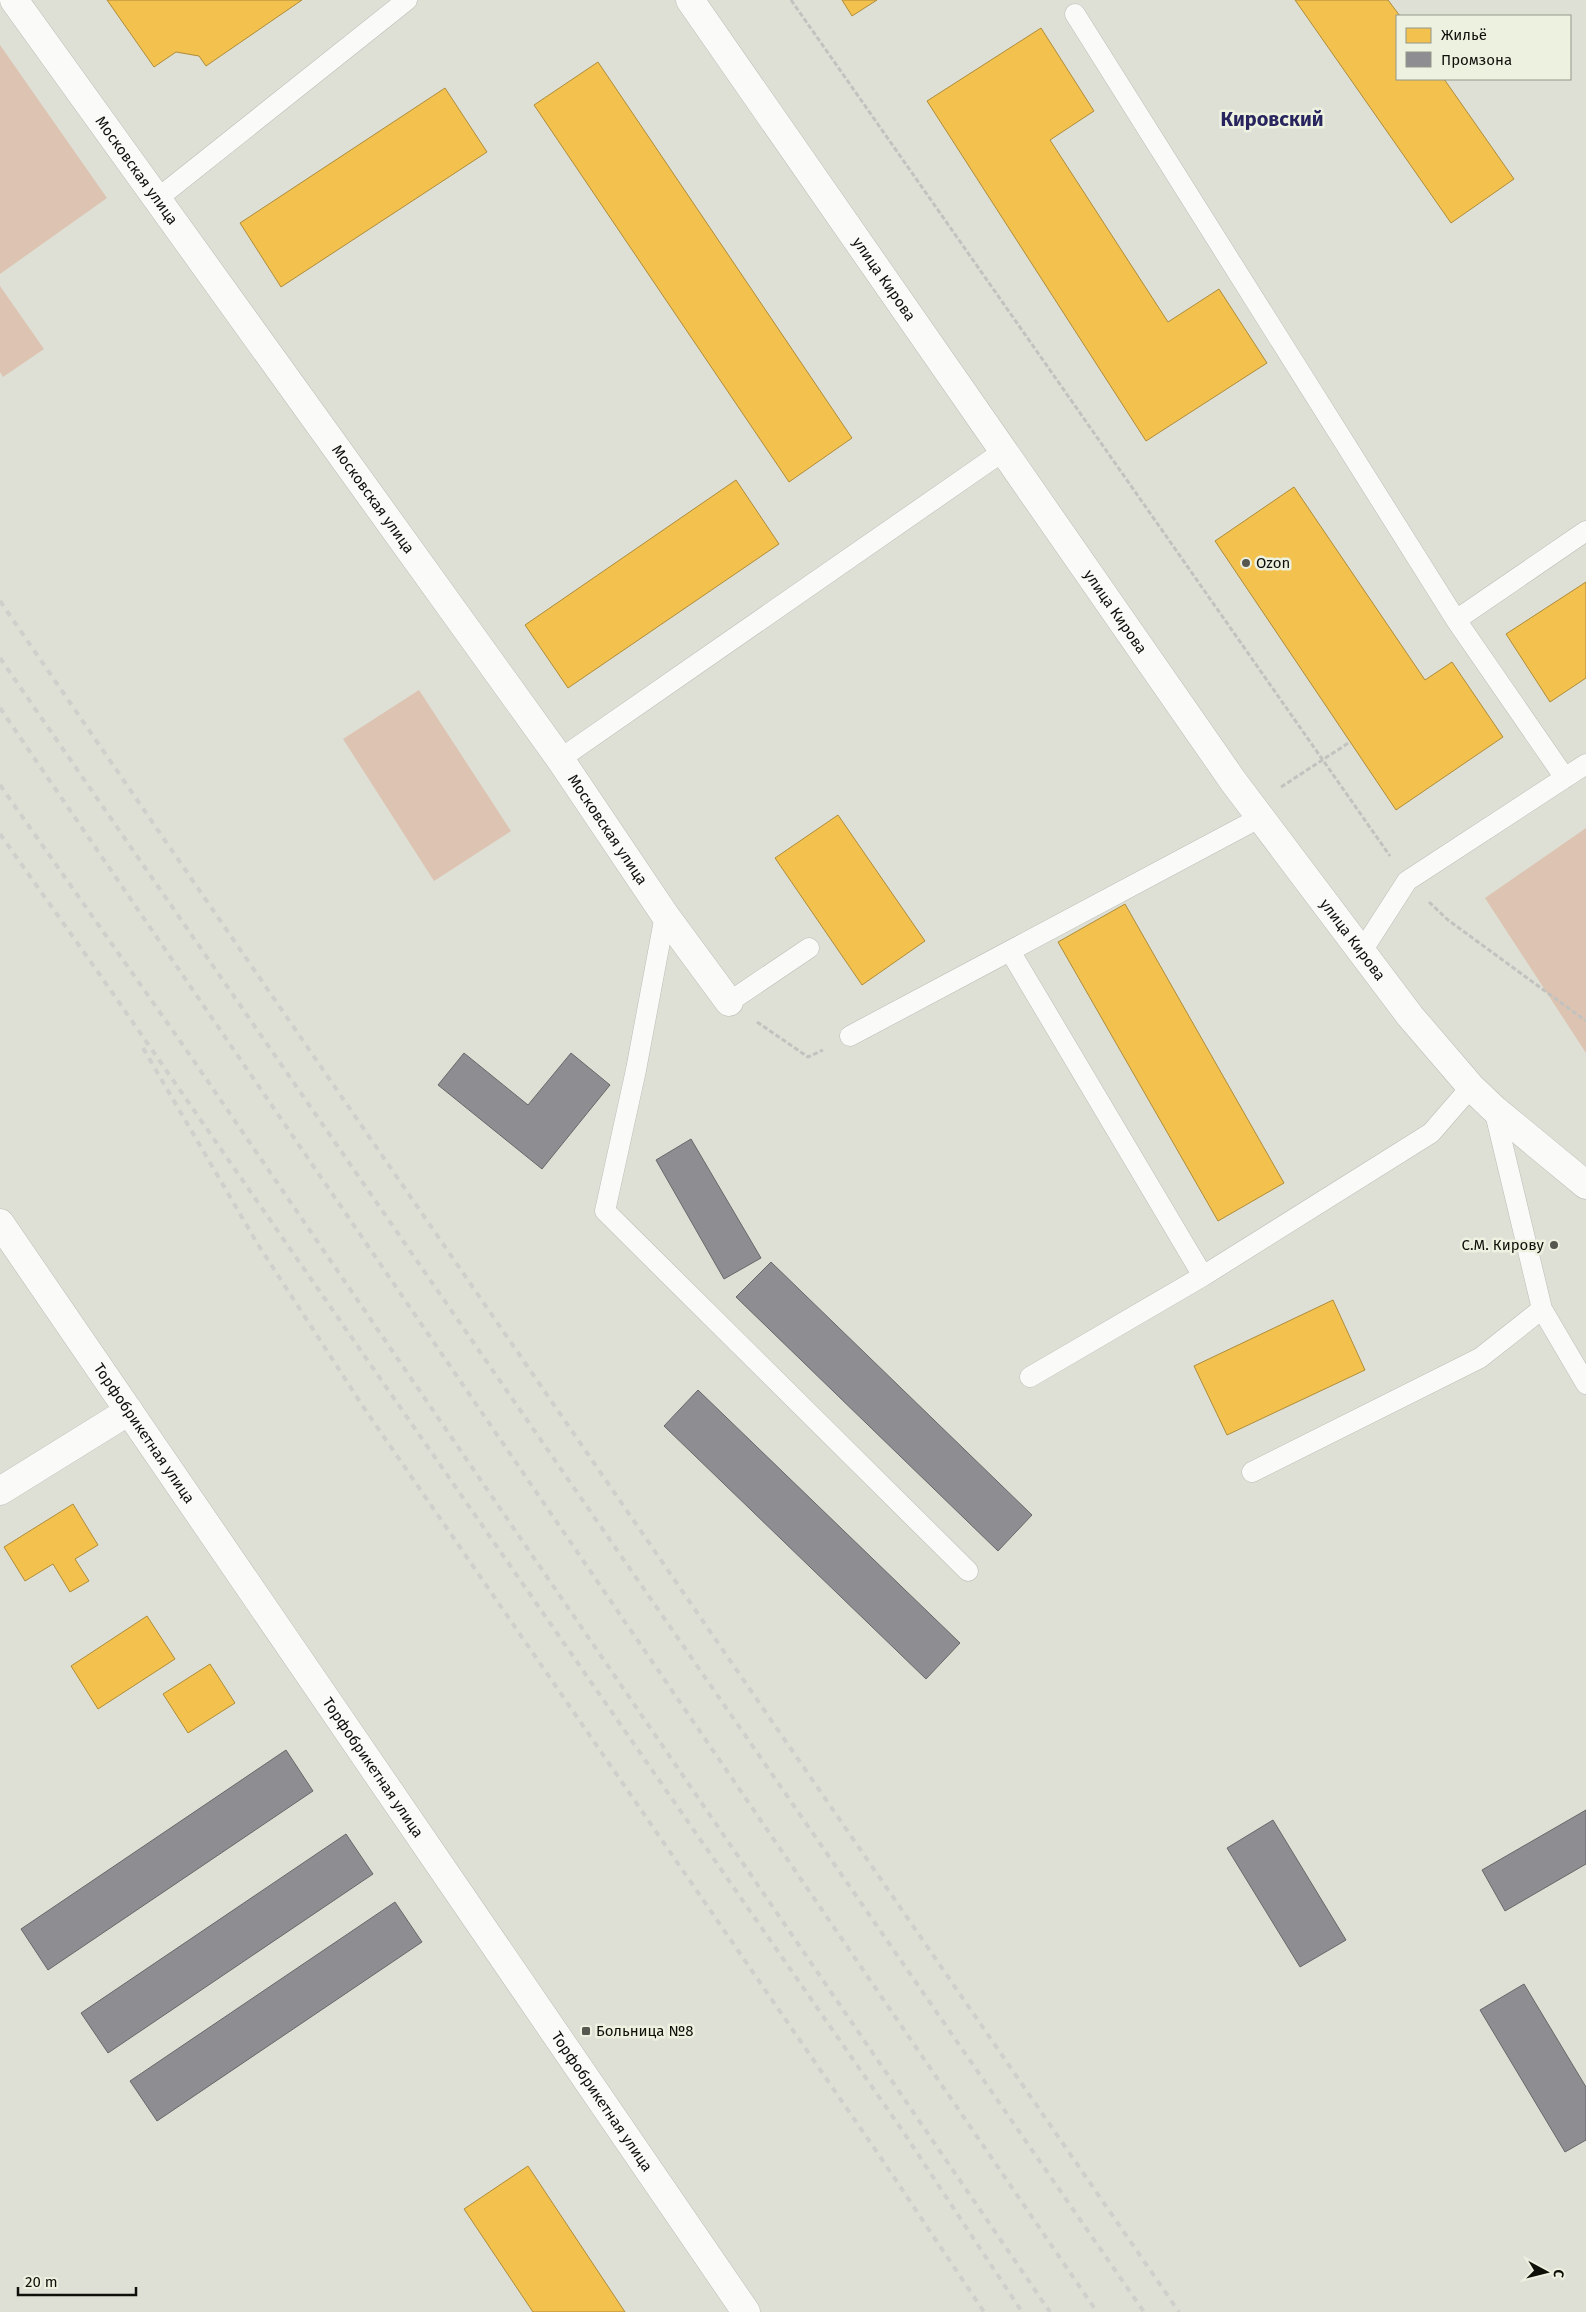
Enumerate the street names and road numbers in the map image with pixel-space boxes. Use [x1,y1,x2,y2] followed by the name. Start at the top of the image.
[92,113,182,228] street label: Московская улица
[849,234,919,324] street label: улица Кирова
[328,441,418,557] street label: Московская улица
[1080,566,1151,657] street label: улица Кирова
[564,771,651,888] street label: Московская улица
[1316,895,1389,984] street label: улица Кирова
[90,1360,198,1507] street label: Торфобрикетная улица
[319,1694,427,1841] street label: Торфобрикетная улица
[548,2028,656,2175] street label: Торфобрикетная улица

